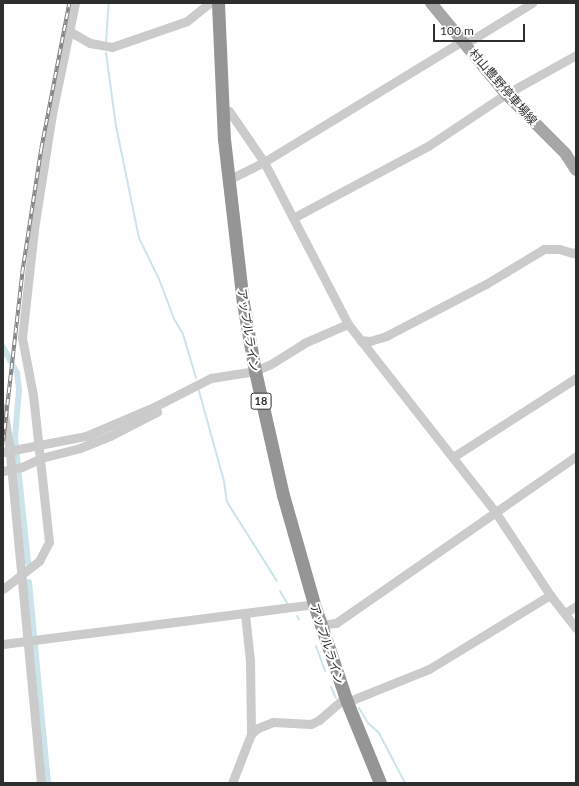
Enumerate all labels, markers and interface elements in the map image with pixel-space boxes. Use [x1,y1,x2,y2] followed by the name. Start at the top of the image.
[435,16,527,42] scale bar
[440,23,474,38] text: 100 m
[466,46,540,128] street label: 村山豊野停車場線
[234,287,262,373] street label: アップルライン
[250,392,272,410] road number: 18
[307,602,347,686] street label: アップルライン

